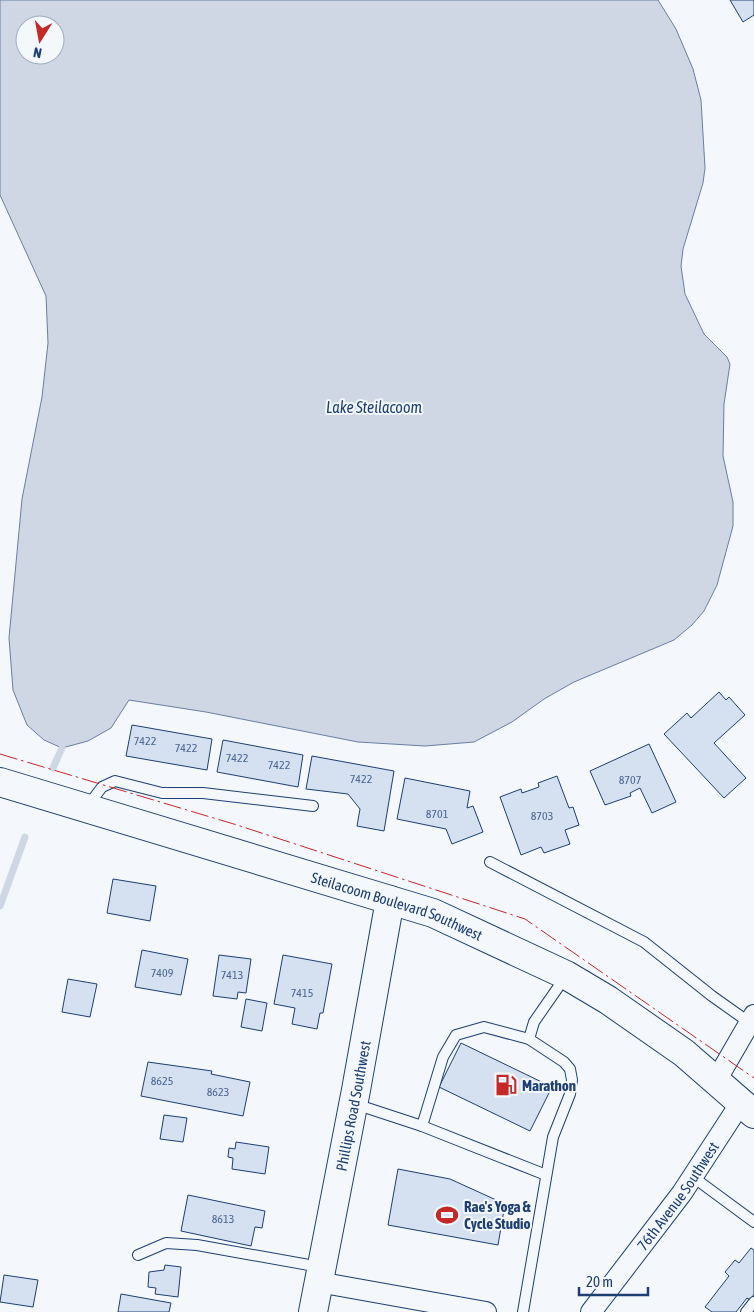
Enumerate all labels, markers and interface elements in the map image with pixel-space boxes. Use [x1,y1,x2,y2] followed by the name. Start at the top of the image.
[15,15,65,65] north arrow
[32,44,43,61] text: N
[326,398,422,416] water label: Lake Steilacoom
[134,734,156,748] house number: 7422
[175,741,197,755] house number: 7422
[226,751,248,765] house number: 7422
[268,758,290,772] house number: 7422
[350,772,372,786] house number: 7422
[619,773,642,787] house number: 8707
[426,807,449,821] house number: 8701
[531,809,553,823] house number: 8703
[309,868,485,943] street label: Steilacoom Boulevard Southwest
[151,966,174,980] house number: 7409
[221,968,243,982] house number: 7413
[291,986,313,1000] house number: 7415
[332,1039,373,1172] street label: Phillips Road Southwest
[493,1072,519,1098] fuel station icon: Marathon
[151,1074,173,1088] house number: 8625
[522,1077,576,1094] place label: Marathon
[207,1085,229,1099] house number: 8623
[633,1138,722,1253] street label: 76th Avenue Southwest
[464,1198,531,1232] place label: Rae's Yoga & Cycle Studio
[434,1202,460,1228] sports icon: Rae's Yoga & Cycle Studio
[212,1212,234,1226] house number: 8613
[579,1264,648,1296] scale bar
[586,1273,613,1290] text: 20 m

